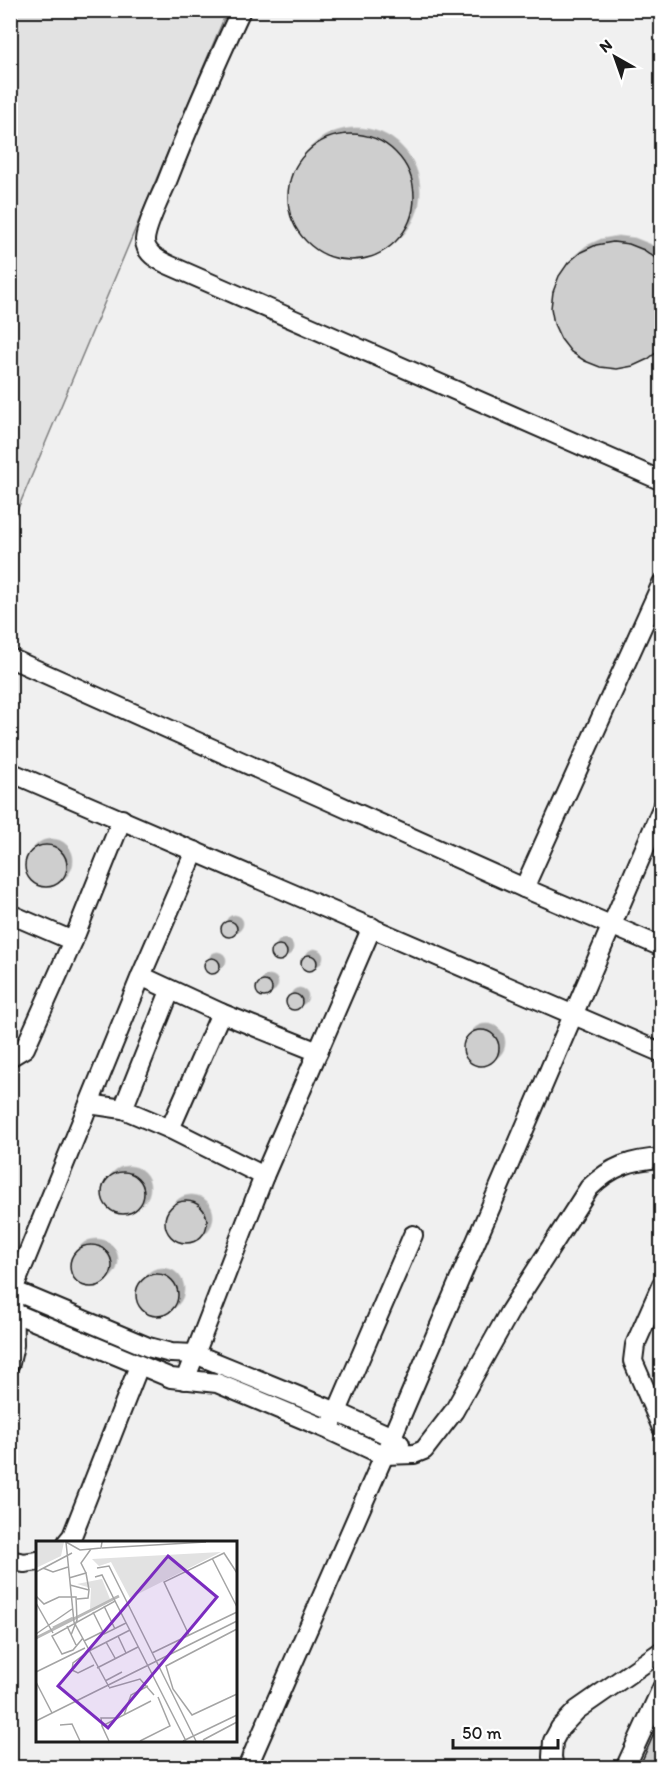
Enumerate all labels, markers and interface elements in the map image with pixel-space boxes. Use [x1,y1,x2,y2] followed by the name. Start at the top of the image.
[585,27,645,87] north arrow
[595,35,616,57] text: N
[36,1541,237,1742] inset map
[453,1712,558,1750] scale bar
[462,1722,502,1744] text: 50 m

